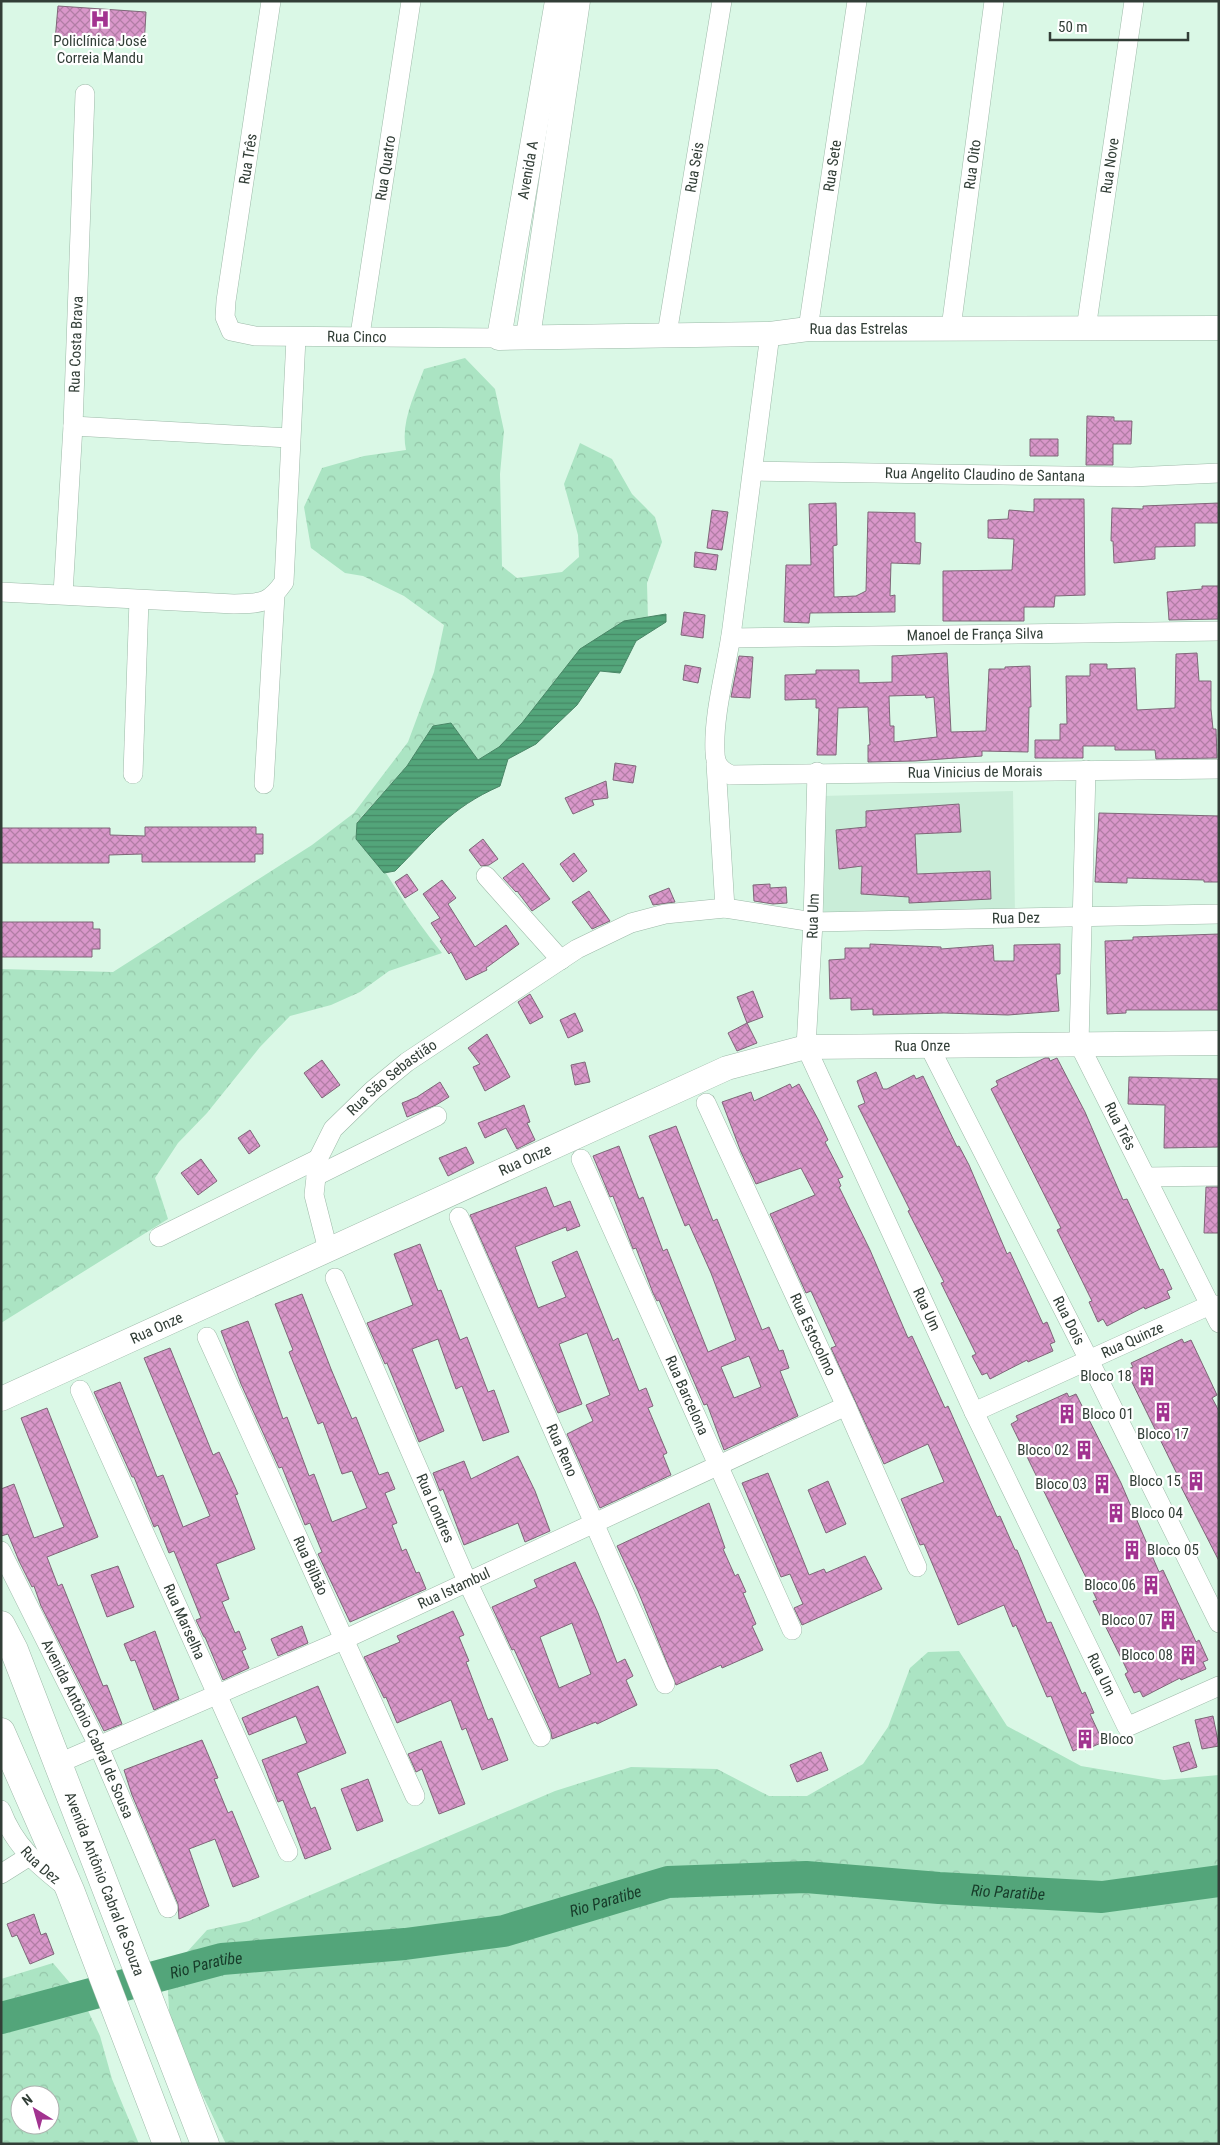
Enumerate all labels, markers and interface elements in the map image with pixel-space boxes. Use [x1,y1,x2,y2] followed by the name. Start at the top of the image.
[89,8,111,30] hospital icon: Policlínica José Correia Mandu
[1050,10,1188,42] scale bar
[1058,18,1088,36] text: 50 m
[53,32,147,67] place label: Policlínica José Correia Mandu
[235,132,261,186] street label: Rua Três
[372,134,399,202] street label: Rua Quatro
[1097,137,1123,195] street label: Rua Nove
[960,138,985,190] street label: Rua Oito
[514,139,542,201] street label: Avenida A
[820,139,845,193] street label: Rua Sete
[682,140,708,194] street label: Rua Seis
[65,296,87,393] street label: Rua Costa Brava
[809,320,908,338] street label: Rua das Estrelas
[327,328,387,346] street label: Rua Cinco
[885,464,1085,485] street label: Rua Angelito Claudino de Santana
[906,625,1043,644] street label: Manoel de França Silva
[908,762,1043,782] street label: Rua Vinicius de Morais
[803,893,823,939] street label: Rua Um
[992,909,1040,927] street label: Rua Dez
[343,1036,440,1119] street label: Rua São Sebastião
[894,1037,950,1055] street label: Rua Onze
[1101,1099,1140,1153] street label: Rua Três
[496,1140,554,1180] street label: Rua Onze
[909,1285,944,1334] street label: Rua Um
[786,1290,840,1379] street label: Rua Estocolmo
[1049,1293,1089,1348] street label: Rua Dois
[128,1308,186,1348] street label: Rua Onze
[1099,1318,1166,1362] street label: Rua Quinze
[661,1353,712,1438] street label: Rua Barcelona
[1136,1365,1158,1387] building icon: Bloco 18
[1080,1367,1132,1385] place label: Bloco 18
[1152,1401,1174,1423] building icon: Bloco 17
[1056,1403,1078,1425] building icon: Bloco 01
[1082,1405,1134,1423] place label: Bloco 01
[542,1421,581,1479] street label: Rua Reno
[1137,1425,1189,1443] place label: Bloco 17
[1073,1439,1095,1461] building icon: Bloco 02
[1017,1441,1069,1459] place label: Bloco 02
[1185,1470,1207,1492] building icon: Bloco 15
[412,1471,458,1546] street label: Rua Londres
[1129,1472,1181,1490] place label: Bloco 15
[1091,1473,1113,1495] building icon: Bloco 03
[1035,1475,1087,1493] place label: Bloco 03
[1105,1502,1127,1524] building icon: Bloco 04
[1131,1504,1183,1522] place label: Bloco 04
[289,1533,332,1598] street label: Rua Bilbão
[1121,1539,1143,1561] building icon: Bloco 05
[1147,1541,1199,1559] place label: Bloco 05
[415,1564,493,1613] street label: Rua Istambul
[1140,1574,1162,1596] building icon: Bloco 06
[1084,1576,1136,1594] place label: Bloco 06
[159,1581,209,1662] street label: Rua Marselha
[1157,1609,1179,1631] building icon: Bloco 07
[1101,1611,1153,1629] place label: Bloco 07
[38,1636,138,1821] street label: Avenida Antônio Cabral de Sousa
[1177,1644,1199,1666] building icon: Bloco 08
[1121,1646,1173,1664] place label: Bloco 08
[1083,1650,1120,1699] street label: Rua Um
[1074,1728,1096,1750] building icon: Bloco
[1100,1730,1134,1748] place label: Bloco
[61,1789,148,1978] street label: Avenida Antônio Cabral de Souza
[17,1843,64,1888] street label: Rua Dez
[970,1880,1046,1903] water label: Rio Paratibe
[567,1881,644,1920] water label: Rio Paratibe
[168,1948,243,1982] water label: Rio Paratibe
[10,2085,60,2135] north arrow
[19,2091,35,2109] text: N

